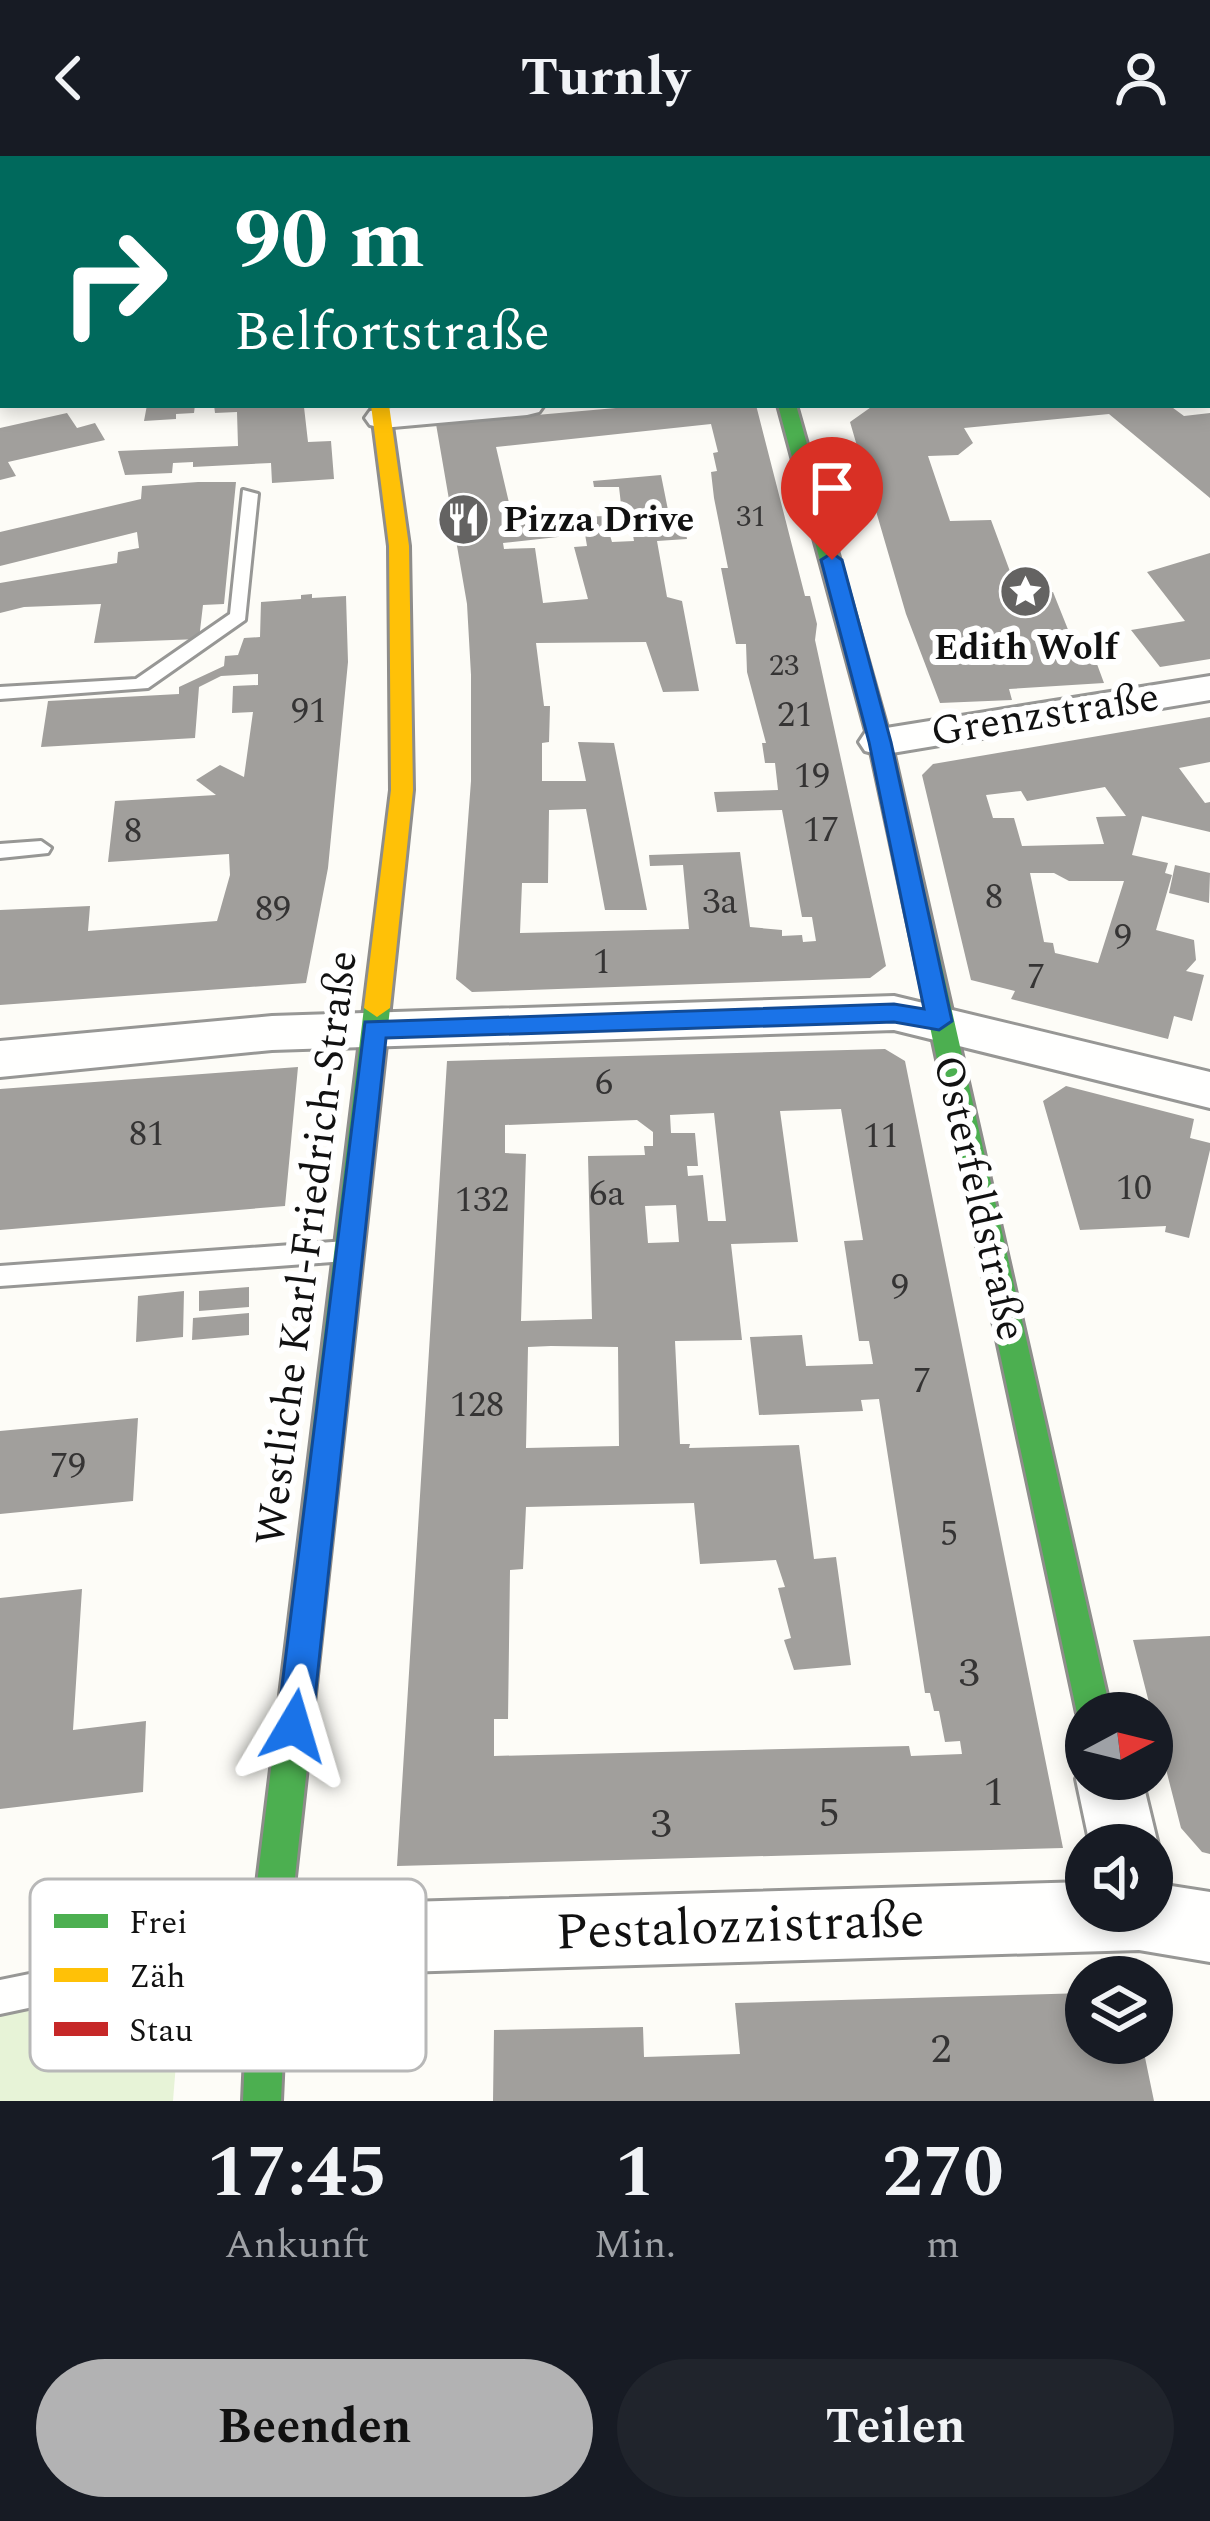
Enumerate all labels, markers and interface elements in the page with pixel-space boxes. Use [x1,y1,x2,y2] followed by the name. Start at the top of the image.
[520,37,690,119] text: Turnly
[36,45,102,111] icon: back
[1108,45,1174,111] icon: person
[234,177,425,305] text: 90 m
[36,204,192,360] icon: right
[234,292,550,374] text: Belfortstraße
[781,437,883,560] pin
[799,455,865,521] icon: arrive
[436,492,492,548] restaurant icon: Pizza Drive
[503,493,694,548] place label: Pizza Drive
[736,494,766,540] house number: 31
[998,564,1054,620] place icon: Edith Wolf
[934,621,1121,676] place label: Edith Wolf
[769,643,799,689] house number: 23
[926,666,1164,764] street label: Grenzstraße
[291,684,327,739] house number: 91
[777,688,813,743] house number: 21
[794,749,830,804] house number: 19
[803,803,839,858] house number: 17
[124,804,142,859] house number: 8
[985,870,1003,925] house number: 8
[702,875,738,930] house number: 3a
[255,882,291,937] house number: 89
[1114,910,1132,965] house number: 9
[593,935,611,990] house number: 1
[239,947,375,1549] street label: Westliche Karl-Friedrich-Straße
[1027,950,1045,1005] house number: 7
[916,1049,1042,1347] street label: Osterfeldstraße
[595,1056,613,1111] house number: 6
[129,1107,165,1162] house number: 81
[863,1109,899,1164] house number: 11
[1116,1161,1152,1216] house number: 10
[589,1167,625,1222] house number: 6a
[455,1173,509,1228] house number: 132
[891,1260,909,1315] house number: 9
[913,1354,931,1409] house number: 7
[450,1378,504,1433] house number: 128
[50,1439,86,1494] house number: 79
[940,1507,958,1562] house number: 5
[958,1642,980,1705] house number: 3
[231,1663,357,1789] position arrow
[1065,1692,1173,1800] north arrow
[1065,1692,1173,2064] map controls
[983,1761,1005,1824] house number: 1
[818,1782,840,1845] house number: 5
[650,1793,672,1856] house number: 3
[1065,1824,1173,1932] button: sound
[30,1879,426,2071] legend
[554,1882,926,1972] street label: Pestalozzistraße
[129,1898,188,1948] text: Frei
[129,1952,186,2002] text: Zäh
[1065,1956,1173,2064] button: layers
[129,2006,193,2056] text: Stau
[930,2018,952,2081] house number: 2
[206,2119,387,2228] text: 17:45
[615,2119,655,2228] text: 1
[882,2119,1004,2228] text: 270
[224,2216,369,2275] text: Ankunft
[594,2216,676,2275] text: Min.
[926,2216,960,2275] text: m
[36,2359,593,2497] button: Beenden
[617,2359,1174,2497] button: Teilen

